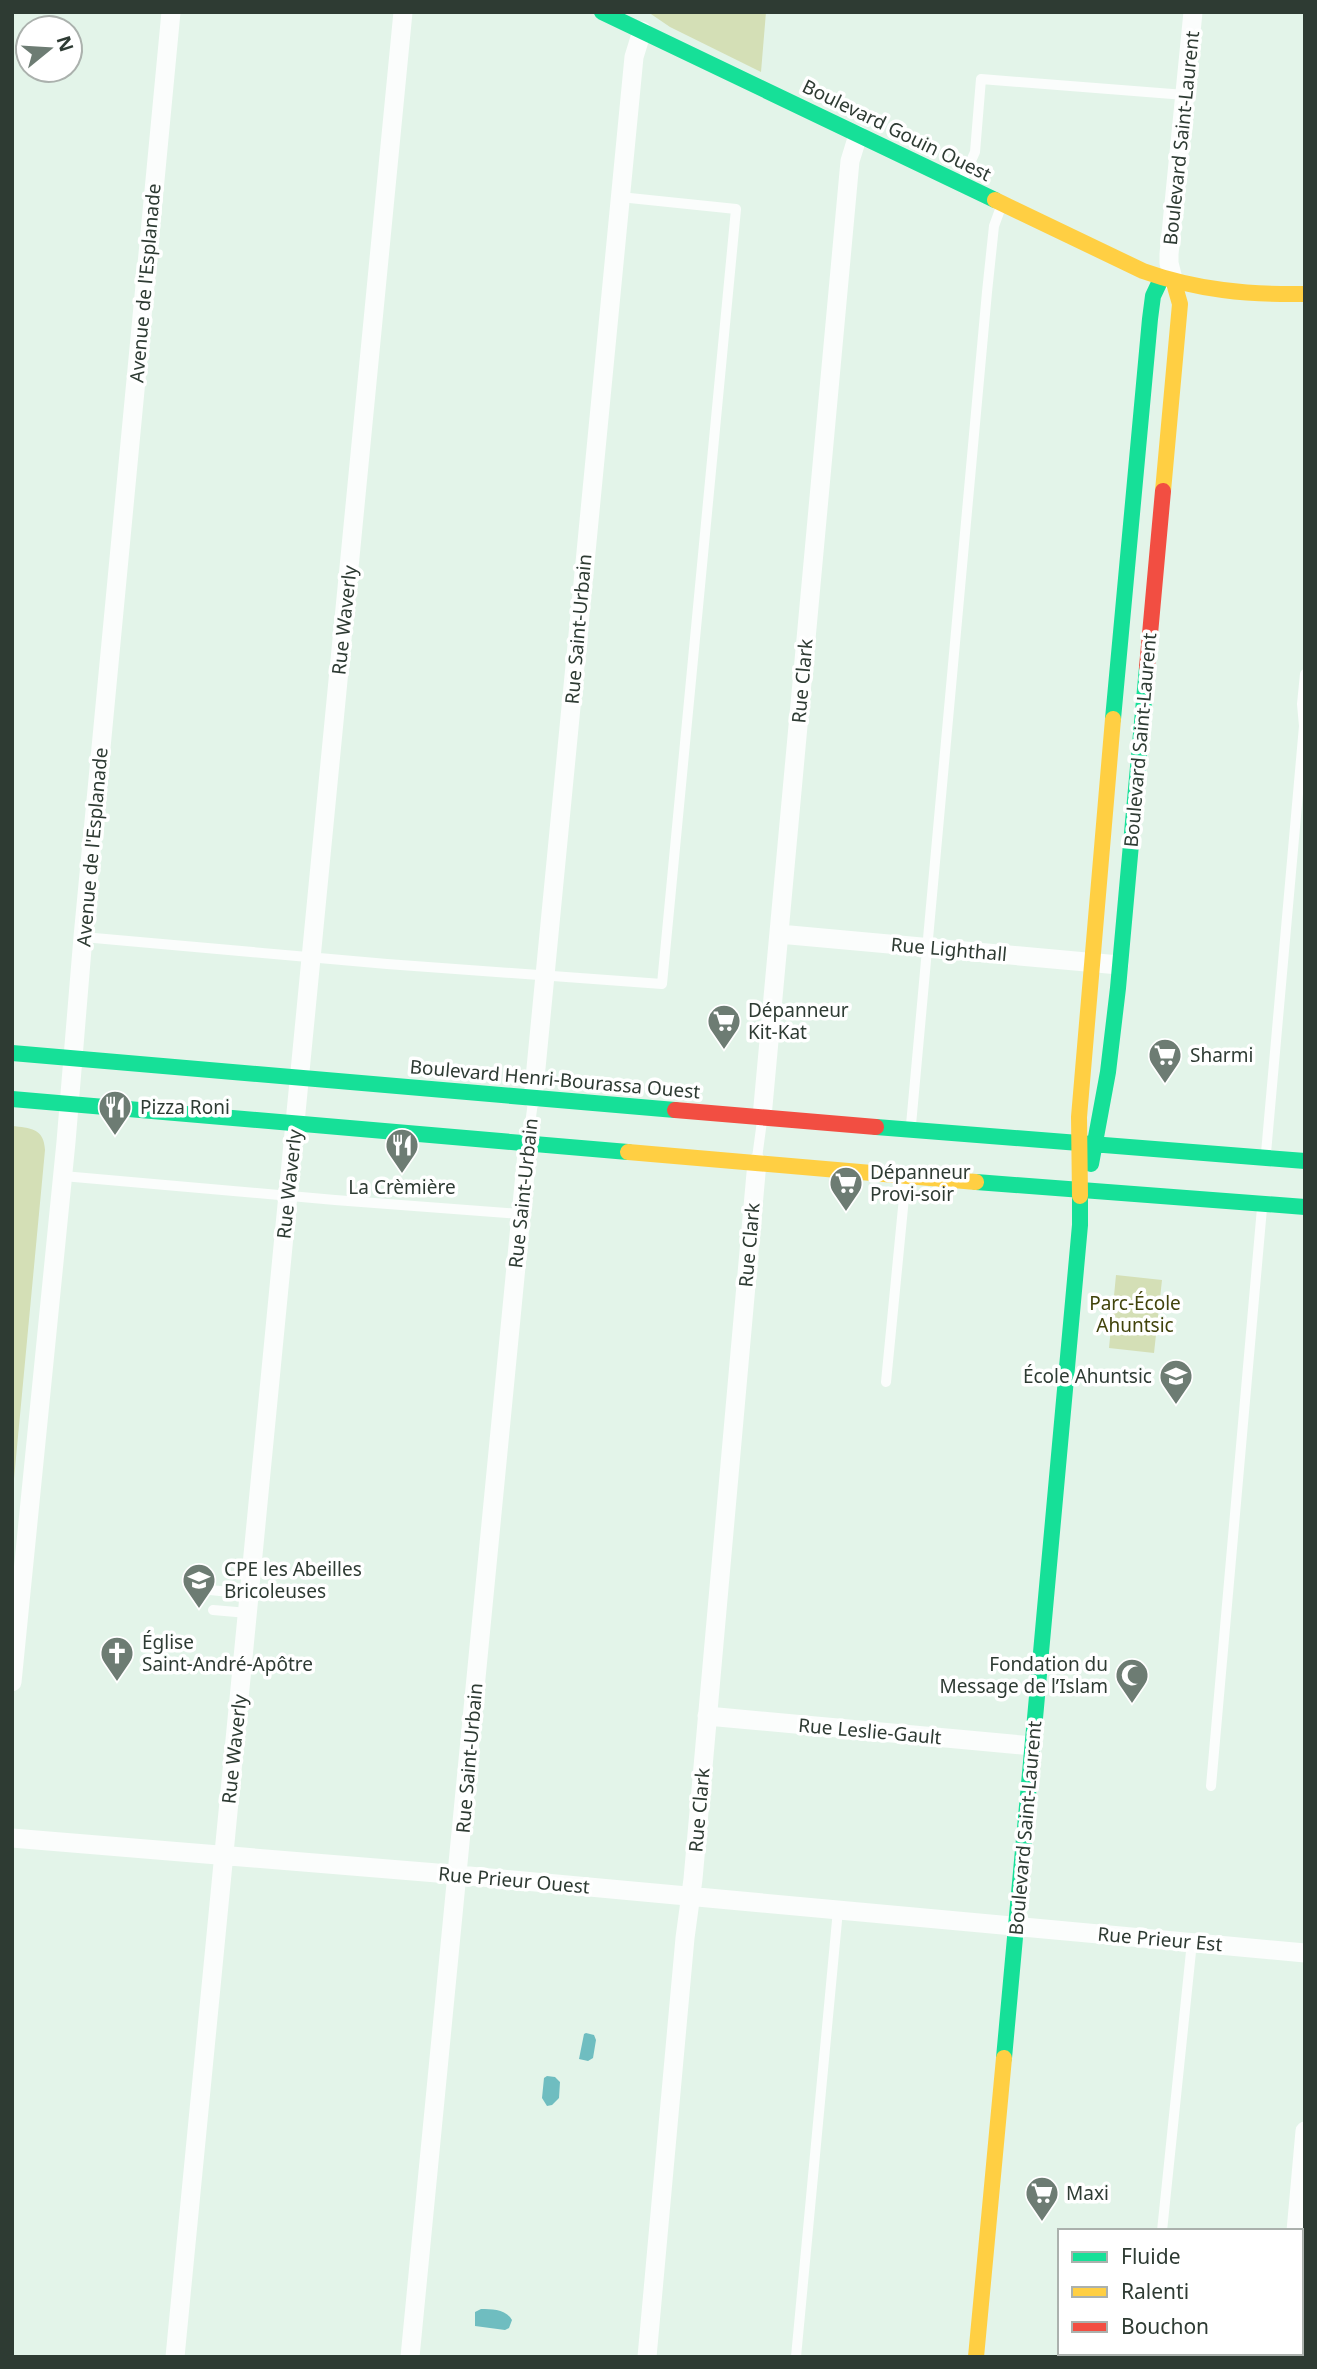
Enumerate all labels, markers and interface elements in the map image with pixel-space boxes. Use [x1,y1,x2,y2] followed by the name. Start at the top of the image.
[14,14,84,84] north arrow
[1157,30,1205,246] street label: Boulevard Saint-Laurent
[50,32,80,55] text: N
[798,73,996,187] street label: Boulevard Gouin Ouest
[123,182,167,384] street label: Avenue de l'Esplanade
[558,553,598,705] street label: Rue Saint-Urbain
[325,564,363,676] street label: Rue Waverly
[1118,632,1162,848] street label: Boulevard Saint-Laurent
[785,638,819,724] street label: Rue Clark
[70,746,114,948] street label: Avenue de l'Esplanade
[890,931,1008,967] street label: Rue Lighthall
[748,997,849,1045] place label: Dépanneur Kit-Kat
[705,1002,743,1051] supermarket icon: Dépanneur Kit-Kat
[1146,1036,1184,1085] supermarket icon: Sharmi
[1190,1042,1253,1068] place label: Sharmi
[409,1053,701,1105] street label: Boulevard Henri-Bourassa Ouest
[96,1088,134,1137] restaurant icon: Pizza Roni
[140,1094,230,1120] place label: Pizza Roni
[502,1117,544,1269] street label: Rue Saint-Urbain
[383,1126,421,1175] restaurant icon: La Crèmière
[270,1128,308,1240] street label: Rue Waverly
[870,1159,971,1207] place label: Dépanneur Provi-soir
[827,1164,865,1213] supermarket icon: Dépanneur Provi-soir
[348,1174,456,1200] place label: La Crèmière
[732,1202,766,1288] street label: Rue Clark
[1089,1290,1181,1338] park label: Parc-École Ahuntsic
[1157,1357,1195,1406] school or university icon: École Ahuntsic
[1023,1363,1152,1389] place label: École Ahuntsic
[224,1556,362,1604] place label: CPE les Abeilles Bricoleuses
[180,1561,218,1610] school or university icon: CPE les Abeilles Bricoleuses
[142,1629,313,1677] place label: Église Saint-André-Apôtre
[98,1634,136,1683] church icon: Église Saint-André-Apôtre
[939,1651,1108,1699] place label: Fondation du Message de l’Islam
[1113,1656,1151,1705] mosque icon: Fondation du Message de l’Islam
[449,1682,489,1834] street label: Rue Saint-Urbain
[215,1693,253,1805] street label: Rue Waverly
[797,1712,943,1750] street label: Rue Leslie-Gault
[1003,1720,1047,1936] street label: Boulevard Saint-Laurent
[682,1767,716,1853] street label: Rue Clark
[437,1860,591,1900] street label: Rue Prieur Ouest
[1096,1921,1224,1957] street label: Rue Prieur Est
[1023,2174,1061,2223] supermarket icon: Maxi
[1066,2180,1109,2206] place label: Maxi
[1058,2229,1303,2355] legend
[1121,2242,1180,2270] text: Fluide
[1121,2277,1189,2305] text: Ralenti
[1121,2312,1209,2340] text: Bouchon

